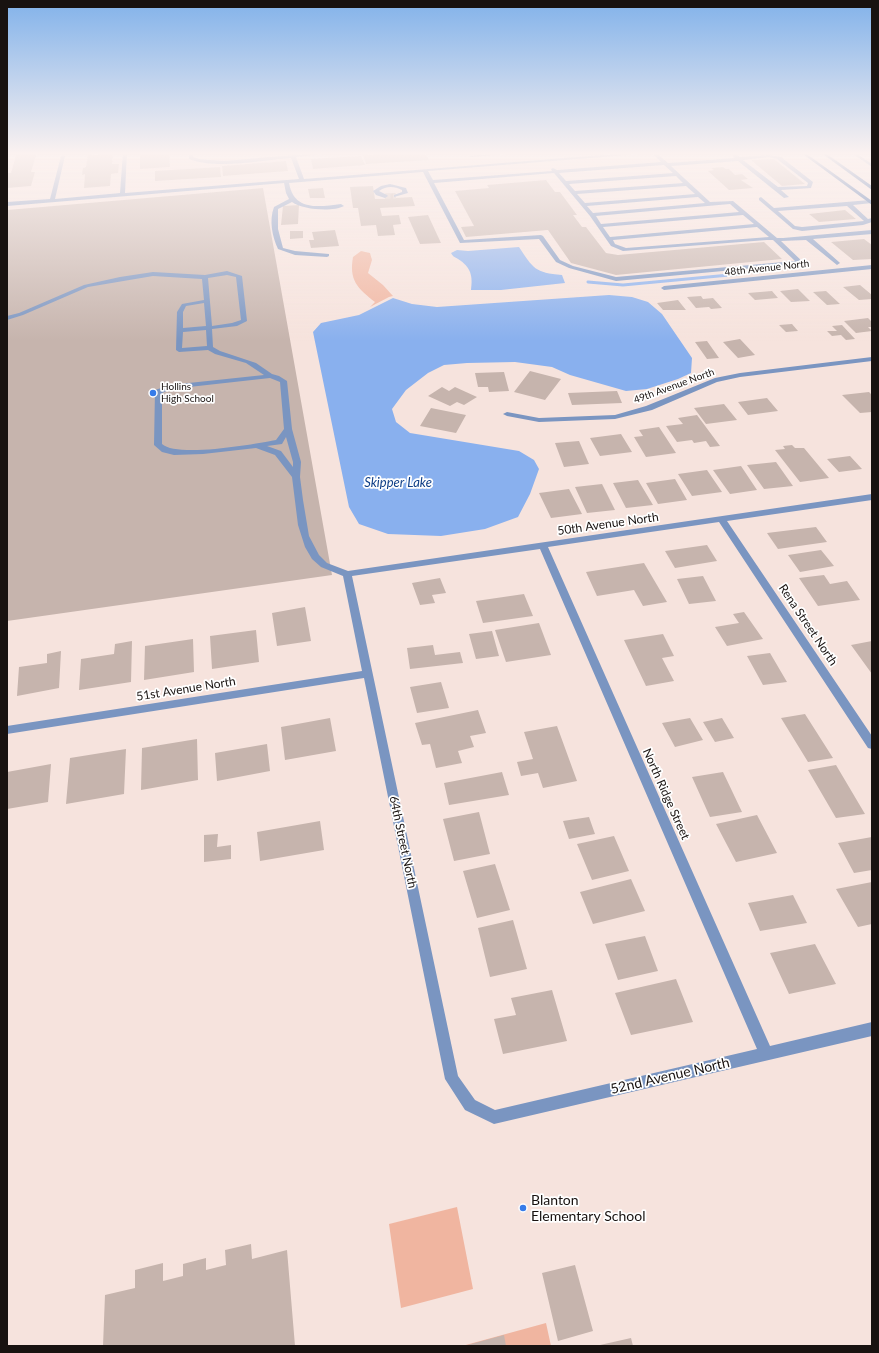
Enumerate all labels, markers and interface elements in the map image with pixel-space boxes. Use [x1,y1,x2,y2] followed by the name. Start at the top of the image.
[724,258,810,278] street label: 48th Avenue North
[632,366,716,406] street label: 49th Avenue North
[161,381,214,404] place label: Hollins High School
[148,388,158,398] marker: Hollins High School
[364,475,432,491] water label: Skipper Lake
[557,510,659,538] street label: 50th Avenue North
[775,582,841,668] street label: Rena Street North
[135,674,237,704] street label: 51st Avenue North
[639,746,693,842] street label: North Ridge Street
[386,795,420,889] street label: 64th Street North
[609,1054,731,1098] street label: 52nd Avenue North
[531,1192,645,1224] place label: Blanton Elementary School
[518,1203,528,1213] marker: Blanton Elementary School

